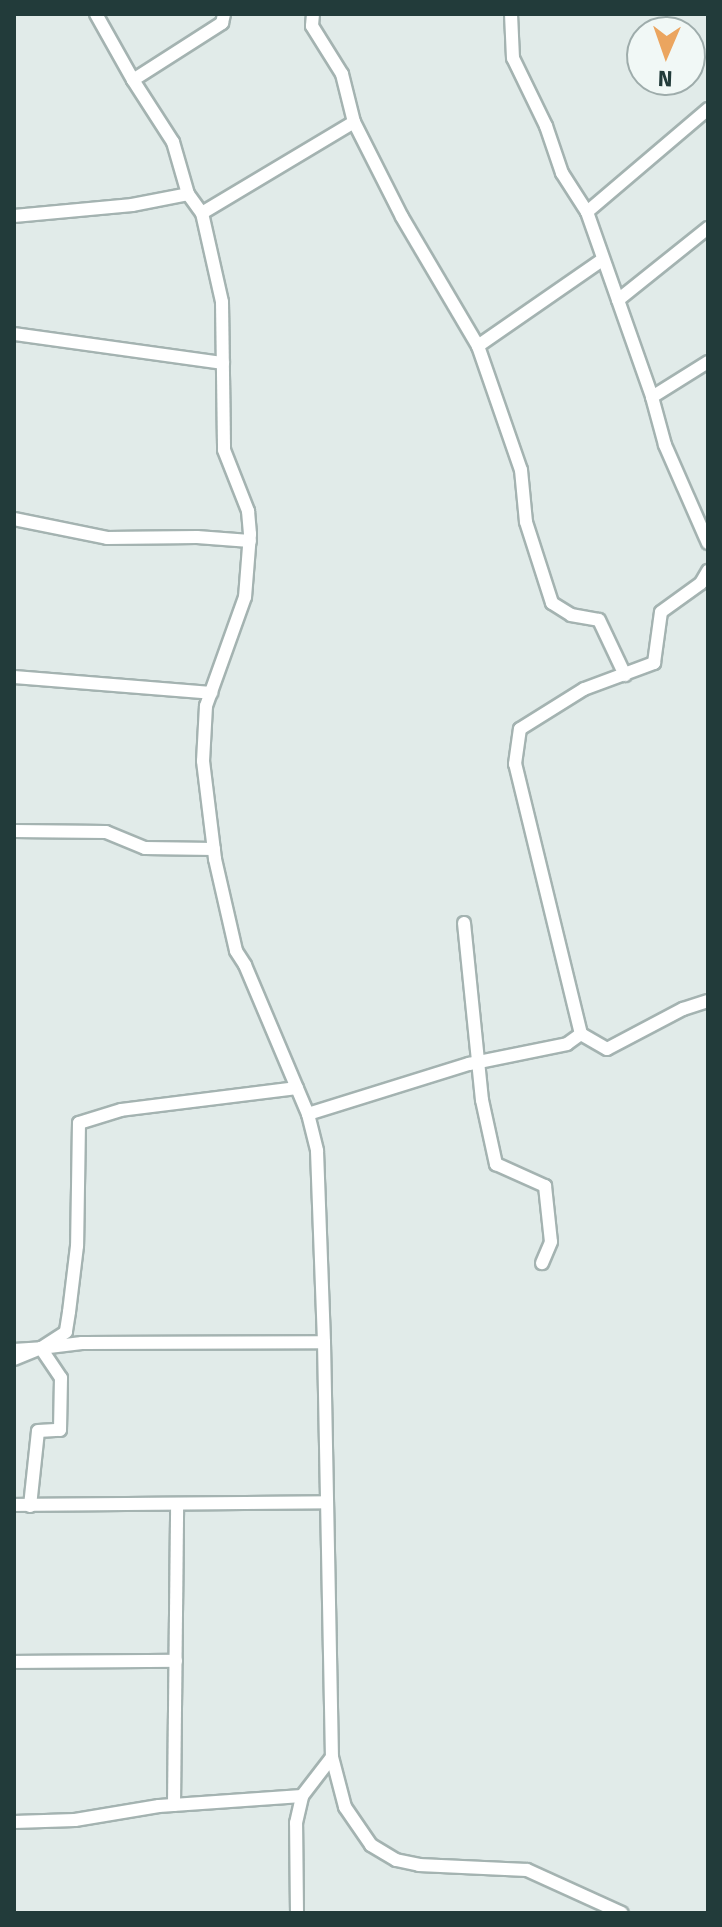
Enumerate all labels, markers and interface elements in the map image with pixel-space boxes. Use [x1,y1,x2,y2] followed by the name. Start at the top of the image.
[626,16,706,96] north arrow
[657,65,673,92] text: N

